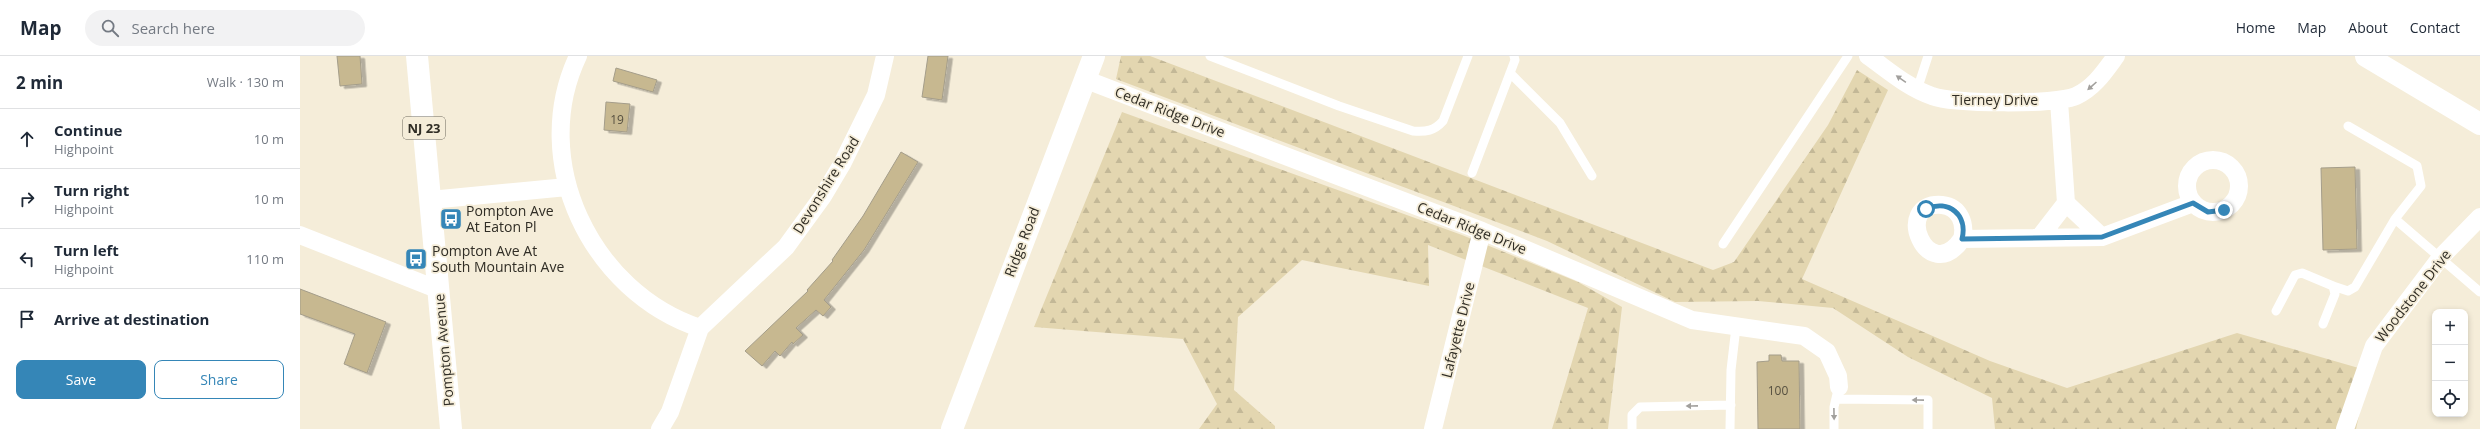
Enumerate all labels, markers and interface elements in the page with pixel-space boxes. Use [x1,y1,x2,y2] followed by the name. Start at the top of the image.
[85,10,365,46] search box
[20,15,61,41] text: Map
[99,17,121,39] icon: search
[131,18,215,38] text: Search here
[2236,18,2275,37] text: Home
[2297,18,2326,37] text: Map
[2348,18,2388,37] text: About
[2410,18,2460,37] text: Contact
[16,71,63,94] text: 2 min
[207,73,284,91] text: Walk · 130 m
[1895,75,1906,83] one-way arrow
[2087,81,2096,90] one-way arrow
[1112,82,1228,141] street label: Cedar Ridge Drive
[1952,90,2038,109] street label: Tierney Drive
[610,111,624,128] house number: 19
[403,117,445,139] road number: NJ 23
[54,120,122,140] text: Continue
[16,128,38,150] icon: ahead
[254,130,284,148] text: 10 m
[788,132,863,237] street label: Devonshire Road
[54,140,114,158] text: Highpoint
[54,180,129,200] text: Turn right
[16,188,38,210] icon: right
[254,190,284,208] text: 10 m
[1415,197,1530,258] street label: Cedar Ridge Drive
[54,200,114,218] text: Highpoint
[1917,200,1935,218] route start
[466,201,554,236] place label: Pompton Ave At Eaton Pl
[2215,201,2233,219] route end
[1000,204,1044,279] street label: Ridge Road
[438,206,464,232] bus stop icon: Pompton Ave At Eaton Pl
[54,240,119,260] text: Turn left
[432,241,564,276] place label: Pompton Ave At South Mountain Ave
[2370,245,2455,346] street label: Woodstone Drive
[403,246,429,272] bus stop icon: Pompton Ave At South Mountain Ave
[16,248,38,270] icon: left
[246,250,284,268] text: 110 m
[54,260,114,278] text: Highpoint
[1436,280,1479,380] street label: Lafayette Drive
[429,293,458,407] street label: Pompton Avenue
[16,308,38,330] icon: arrive
[54,309,209,329] text: Arrive at destination
[2432,309,2468,417] map controls
[2432,309,2468,345] button: +
[2432,345,2468,381] button: −
[16,360,146,399] button: Save
[154,360,284,399] button: Share
[2432,381,2468,417] button: locate
[1768,382,1788,399] house number: 100
[1911,397,1924,403] one-way arrow
[1686,402,1698,409] one-way arrow
[1831,408,1837,421] one-way arrow

